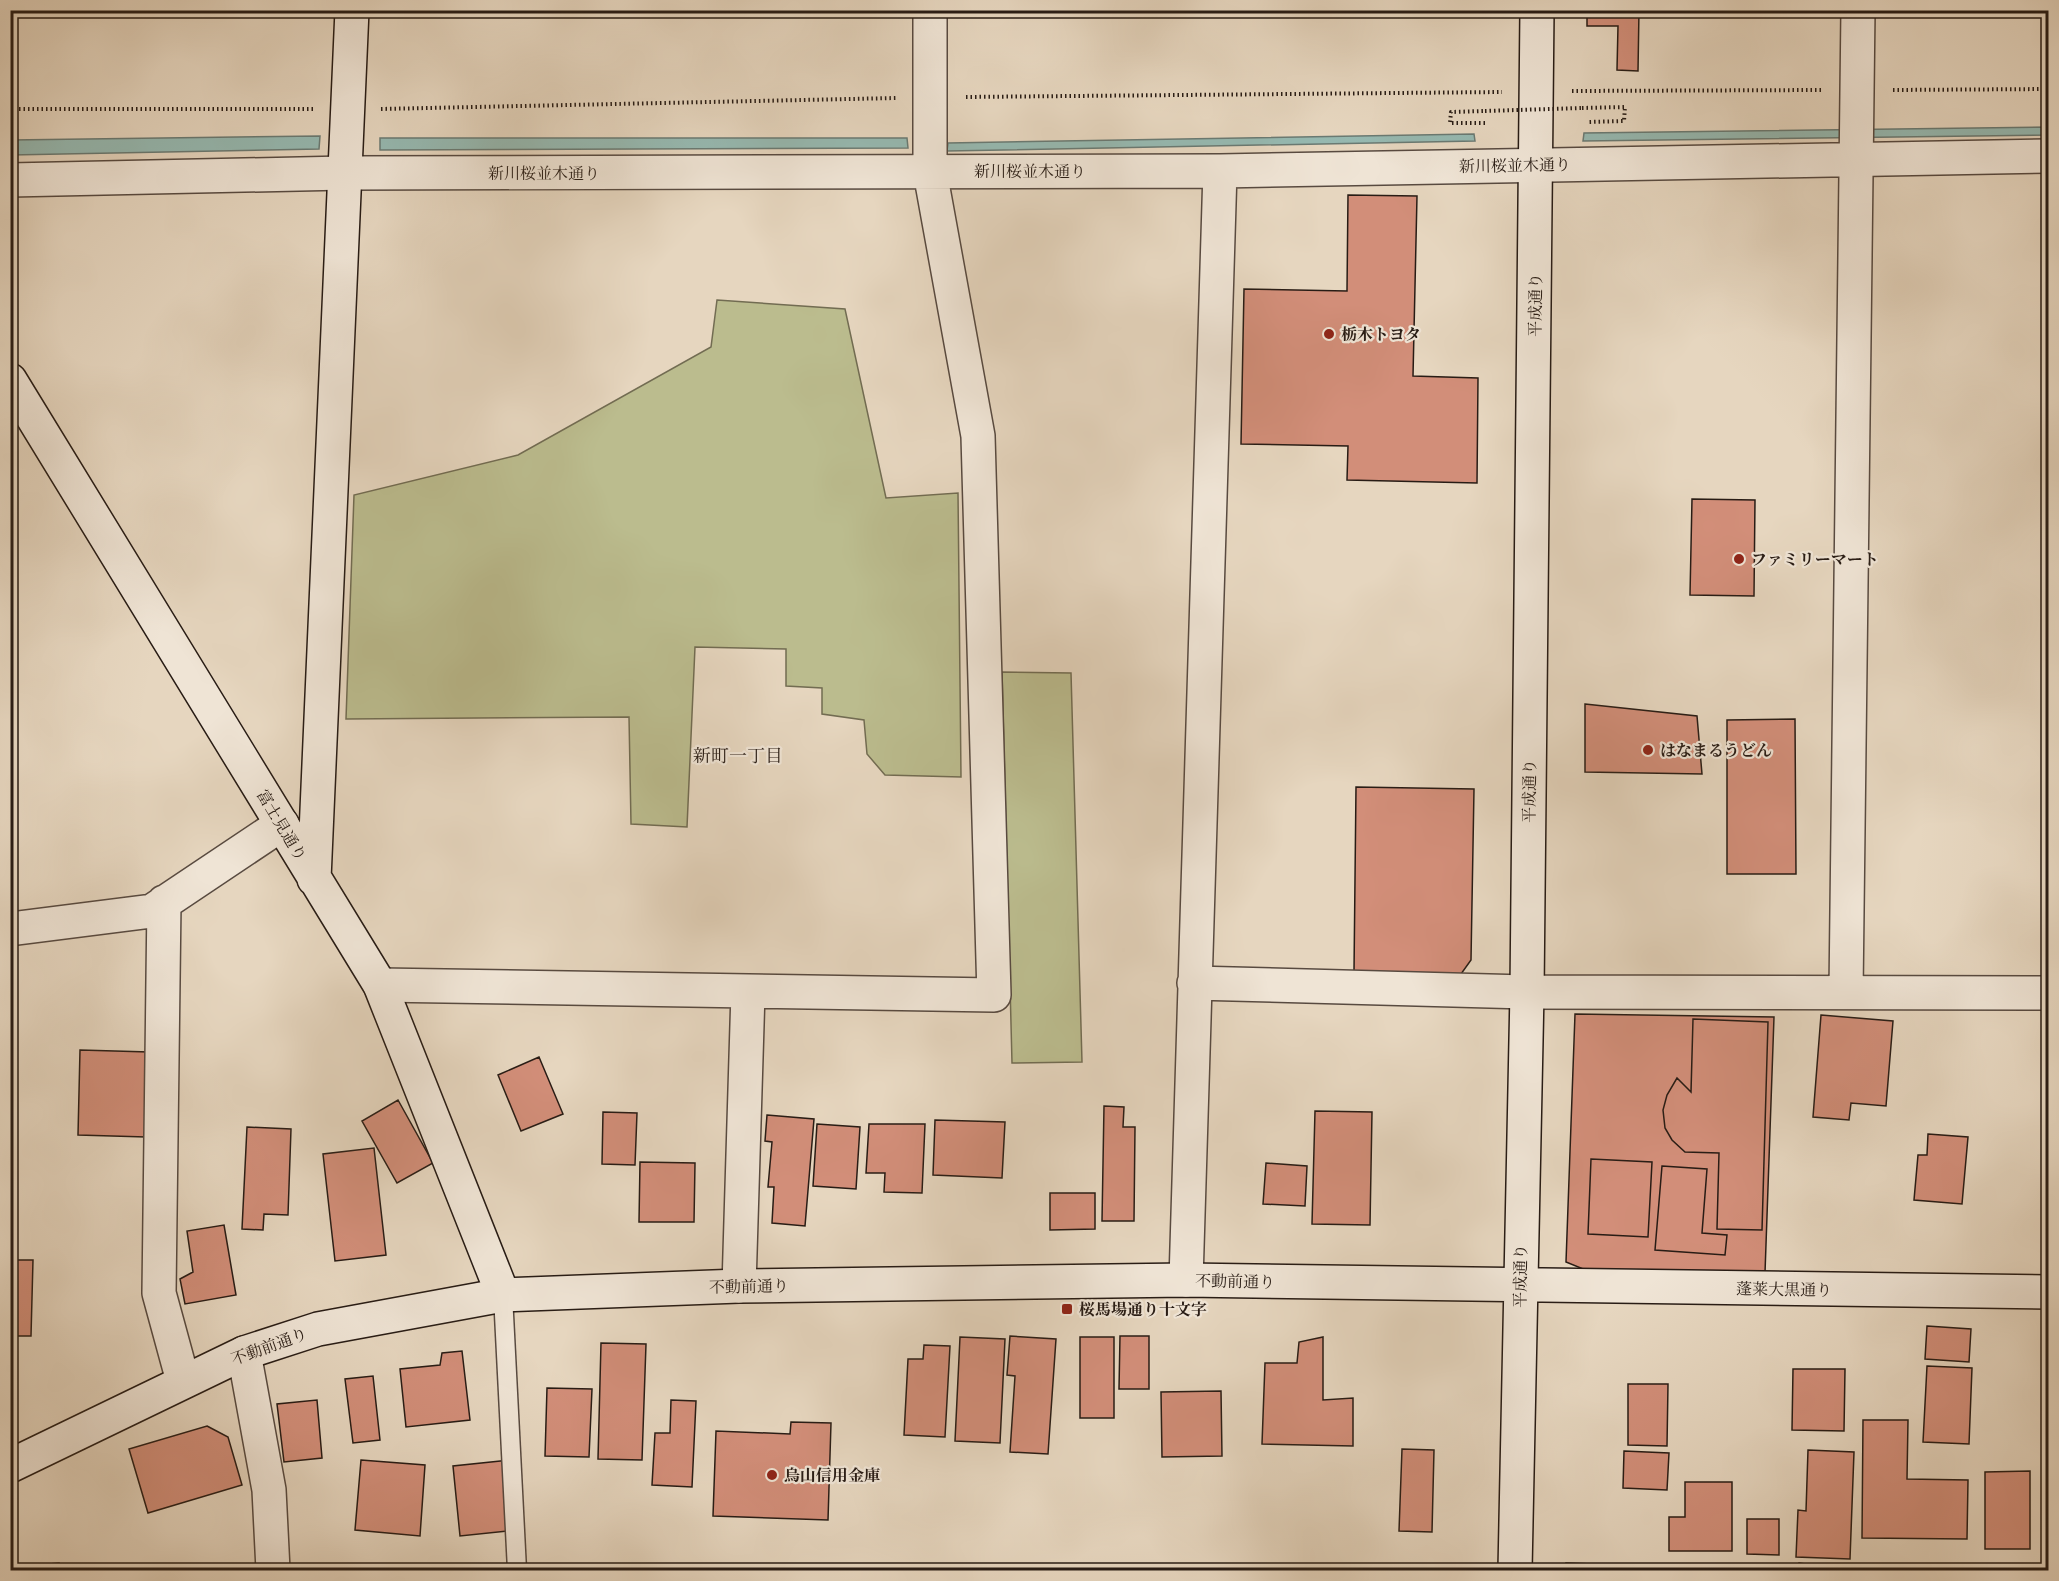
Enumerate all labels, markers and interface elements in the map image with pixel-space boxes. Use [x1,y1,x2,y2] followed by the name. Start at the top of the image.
[1459,155,1571,179] street label: 新川桜並木通り
[974,162,1086,184] street label: 新川桜並木通り
[488,164,600,186] street label: 新川桜並木通り
[1525,273,1549,337] street label: 平成通り
[1341,325,1421,347] place label: 栃木トヨタ
[1322,327,1336,341] marker: 栃木トヨタ
[1751,550,1879,572] place label: ファミリーマート
[1732,552,1746,566] marker: ファミリーマート
[1660,741,1772,763] place label: はなまるうどん
[1641,743,1655,757] marker: はなまるうどん
[693,745,783,770] district label: 新町一丁目
[1519,759,1543,823] street label: 平成通り
[250,786,310,866] street label: 富士見通り
[1510,1244,1534,1308] street label: 平成通り
[1195,1271,1275,1295] street label: 不動前通り
[709,1276,789,1300] street label: 不動前通り
[1736,1279,1832,1303] street label: 蓬莱大黒通り
[1079,1300,1207,1322] place label: 桜馬場通り十文字
[1060,1302,1074,1316] marker: 桜馬場通り十文字
[228,1324,311,1372] street label: 不動前通り
[784,1466,880,1488] place label: 烏山信用金庫
[765,1468,779,1482] marker: 烏山信用金庫

